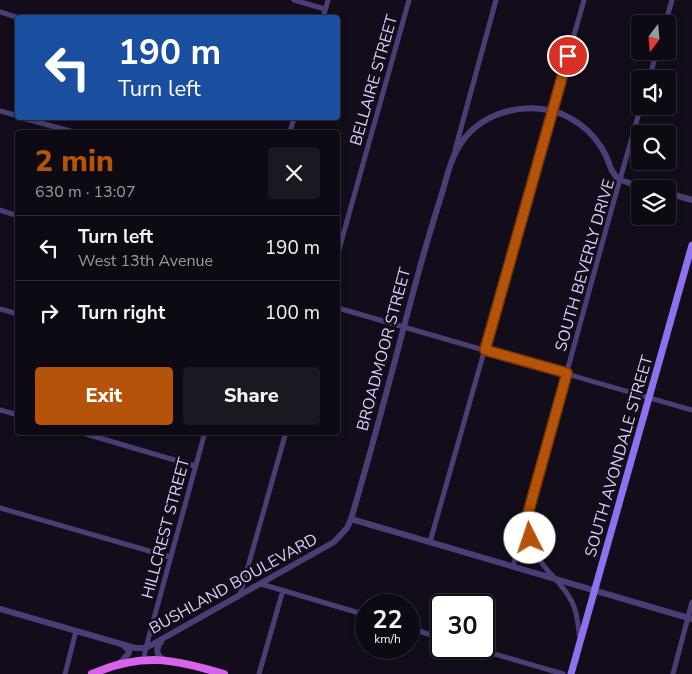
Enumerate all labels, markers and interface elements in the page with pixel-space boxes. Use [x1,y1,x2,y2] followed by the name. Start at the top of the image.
[345,12,403,148] street label: BELLAIRE STREET
[631,15,676,60] north arrow
[631,15,676,225] map controls
[118,29,221,76] text: 190 m
[35,35,100,100] icon: left
[547,35,589,77] pin
[554,42,582,70] icon: arrive
[631,70,676,115] button: sound
[118,74,201,104] text: Turn left
[631,125,676,170] button: search
[35,141,114,182] text: 2 min
[268,147,320,199] button: close
[550,177,620,354] street label: SOUTH BEVERLY DRIVE
[631,180,676,225] button: layers
[35,181,136,203] text: 630 m · 13:07
[78,224,153,250] text: Turn left
[35,234,63,262] icon: left
[265,235,320,261] text: 190 m
[78,250,213,272] text: West 13th Avenue
[352,265,416,433] street label: BROADMOOR STREET
[35,299,63,327] icon: right
[78,300,165,326] text: Turn right
[265,300,320,326] text: 100 m
[580,353,658,560] street label: SOUTH AVONDALE STREET
[35,367,173,425] button: Exit
[183,367,320,425] button: Share
[137,455,195,601] street label: HILLCREST STREET
[503,511,555,563] position arrow
[145,528,322,639] street label: BUSHLAND BOULEVARD
[430,594,495,659] speed limit sign: 30
[372,603,403,637] text: 22
[374,631,401,647] text: km/h

